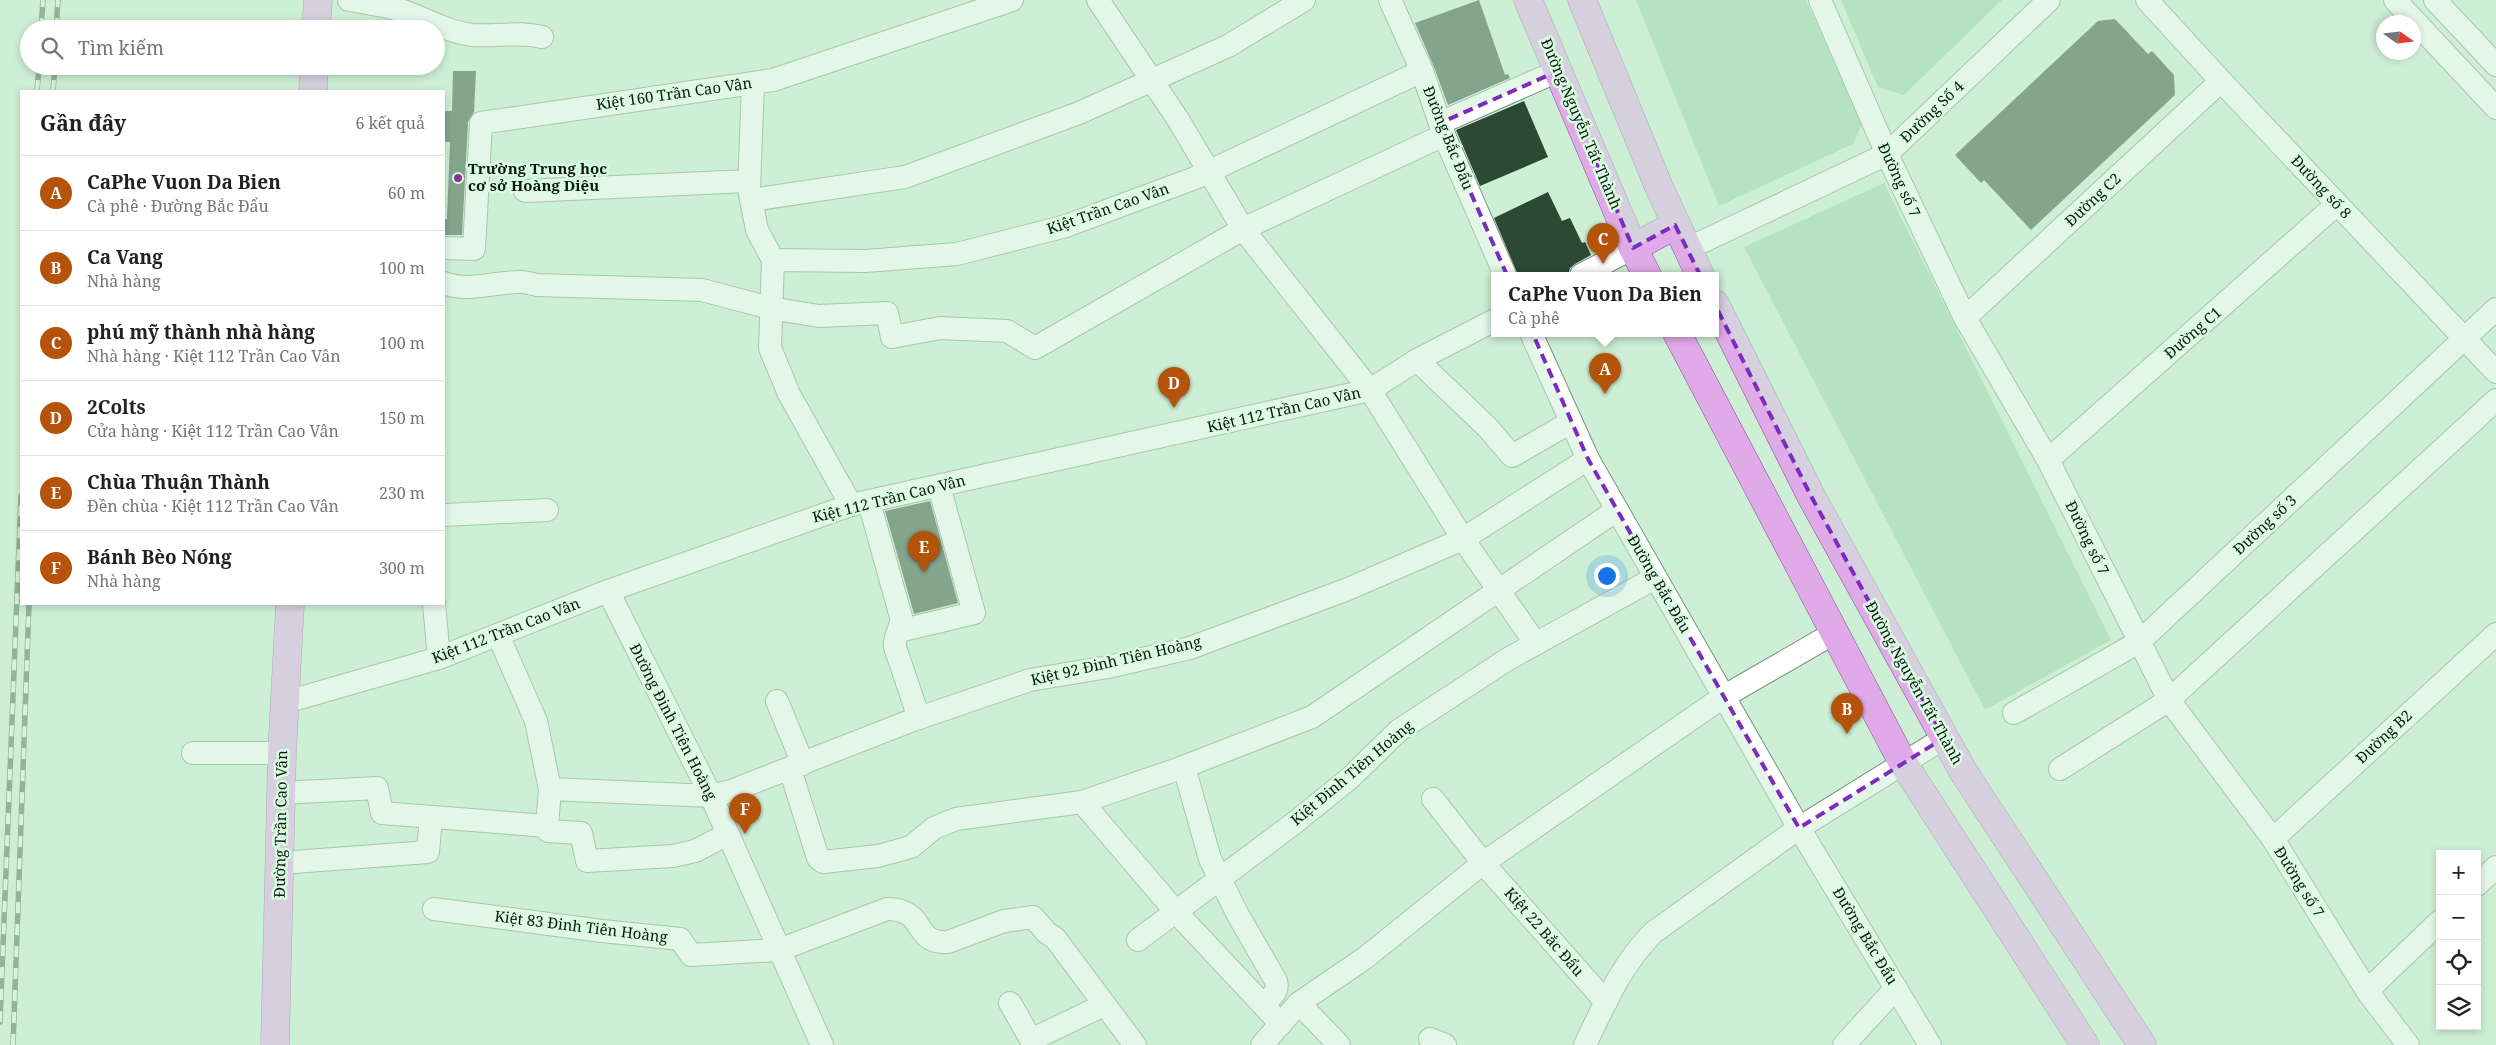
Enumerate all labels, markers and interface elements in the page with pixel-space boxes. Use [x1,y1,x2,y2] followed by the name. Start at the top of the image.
[2376,15,2421,60] north arrow
[20,20,445,75] search box
[38,34,66,62] icon: search
[78,35,164,61] text: Tìm kiếm
[1537,35,1627,213] street label: Đường Nguyễn Tất Thành
[595,72,753,114] street label: Kiệt 160 Trần Cao Vân
[1895,75,1968,147] street label: Đường Số 4
[1419,83,1479,193] street label: Đường Bắc Đẩu
[40,109,126,137] text: Gần đây
[356,112,425,134] text: 6 kết quả
[1874,139,1926,220] street label: Đường số 7
[2287,150,2356,222] street label: Đường số 8
[468,158,607,195] place label: Trường Trung học cơ sở Hoàng Diệu
[2060,168,2125,230] street label: Đường C2
[87,169,281,195] text: CaPhe Vuon Da Bien
[452,172,464,184] marker: Trường Trung học cơ sở Hoàng Diệu
[1044,178,1172,238] street label: Kiệt Trần Cao Vân
[50,182,62,204] text: A
[388,182,425,204] text: 60 m
[87,195,269,217] text: Cà phê · Đường Bắc Đẩu
[1587,223,1619,264] pin: C
[87,244,163,270] text: Ca Vang
[51,257,61,279] text: B
[379,257,425,279] text: 100 m
[87,270,161,292] text: Nhà hàng
[1491,272,1719,337] popup
[1508,281,1702,307] text: CaPhe Vuon Da Bien
[2159,302,2225,363] street label: Đường C1
[1508,307,1560,329] text: Cà phê
[87,319,315,345] text: phú mỹ thành nhà hàng
[51,332,61,354] text: C
[379,332,425,354] text: 100 m
[87,345,341,367] text: Nhà hàng · Kiệt 112 Trần Cao Vân
[1589,353,1621,394] pin: A
[1158,367,1190,408] pin: D
[1205,382,1363,436] street label: Kiệt 112 Trần Cao Vân
[87,394,146,420] text: 2Colts
[50,407,62,429] text: D
[379,407,425,429] text: 150 m
[87,420,339,442] text: Cửa hàng · Kiệt 112 Trần Cao Vân
[87,469,270,495] text: Chùa Thuận Thành
[810,469,968,527] street label: Kiệt 112 Trần Cao Vân
[51,482,61,504] text: E
[379,482,425,504] text: 230 m
[2228,490,2300,559] street label: Đường số 3
[87,495,339,517] text: Đền chùa · Kiệt 112 Trần Cao Vân
[2061,497,2114,578] street label: Đường số 7
[908,531,940,572] pin: E
[1624,531,1696,637] street label: Đường Bắc Đẩu
[87,544,232,570] text: Bánh Bèo Nóng
[51,557,61,579] text: F
[379,557,425,579] text: 300 m
[1594,563,1620,589] your location
[87,570,161,592] text: Nhà hàng
[429,592,583,668] street label: Kiệt 112 Trần Cao Vân
[1862,597,1968,768] street label: Đường Nguyễn Tất Thành
[1029,631,1203,689] street label: Kiệt 92 Đinh Tiên Hoàng
[626,640,722,803] street label: Đường Đinh Tiên Hoàng
[1831,693,1863,734] pin: B
[2351,705,2416,768] street label: Đường B2
[1286,715,1417,829] street label: Kiệt Đinh Tiên Hoàng
[269,750,291,898] street label: Đường Trần Cao Vân
[729,793,761,834] pin: F
[2270,842,2329,921] street label: Đường số 7
[2436,850,2481,1030] map controls
[2436,850,2481,895] button: +
[1501,883,1589,980] street label: Kiệt 22 Bắc Đẩu
[1829,883,1903,988] street label: Đường Bắc Đẩu
[2436,895,2481,940] button: −
[493,905,669,947] street label: Kiệt 83 Đinh Tiên Hoàng
[2436,940,2481,985] button: locate
[2436,985,2481,1030] button: layers

